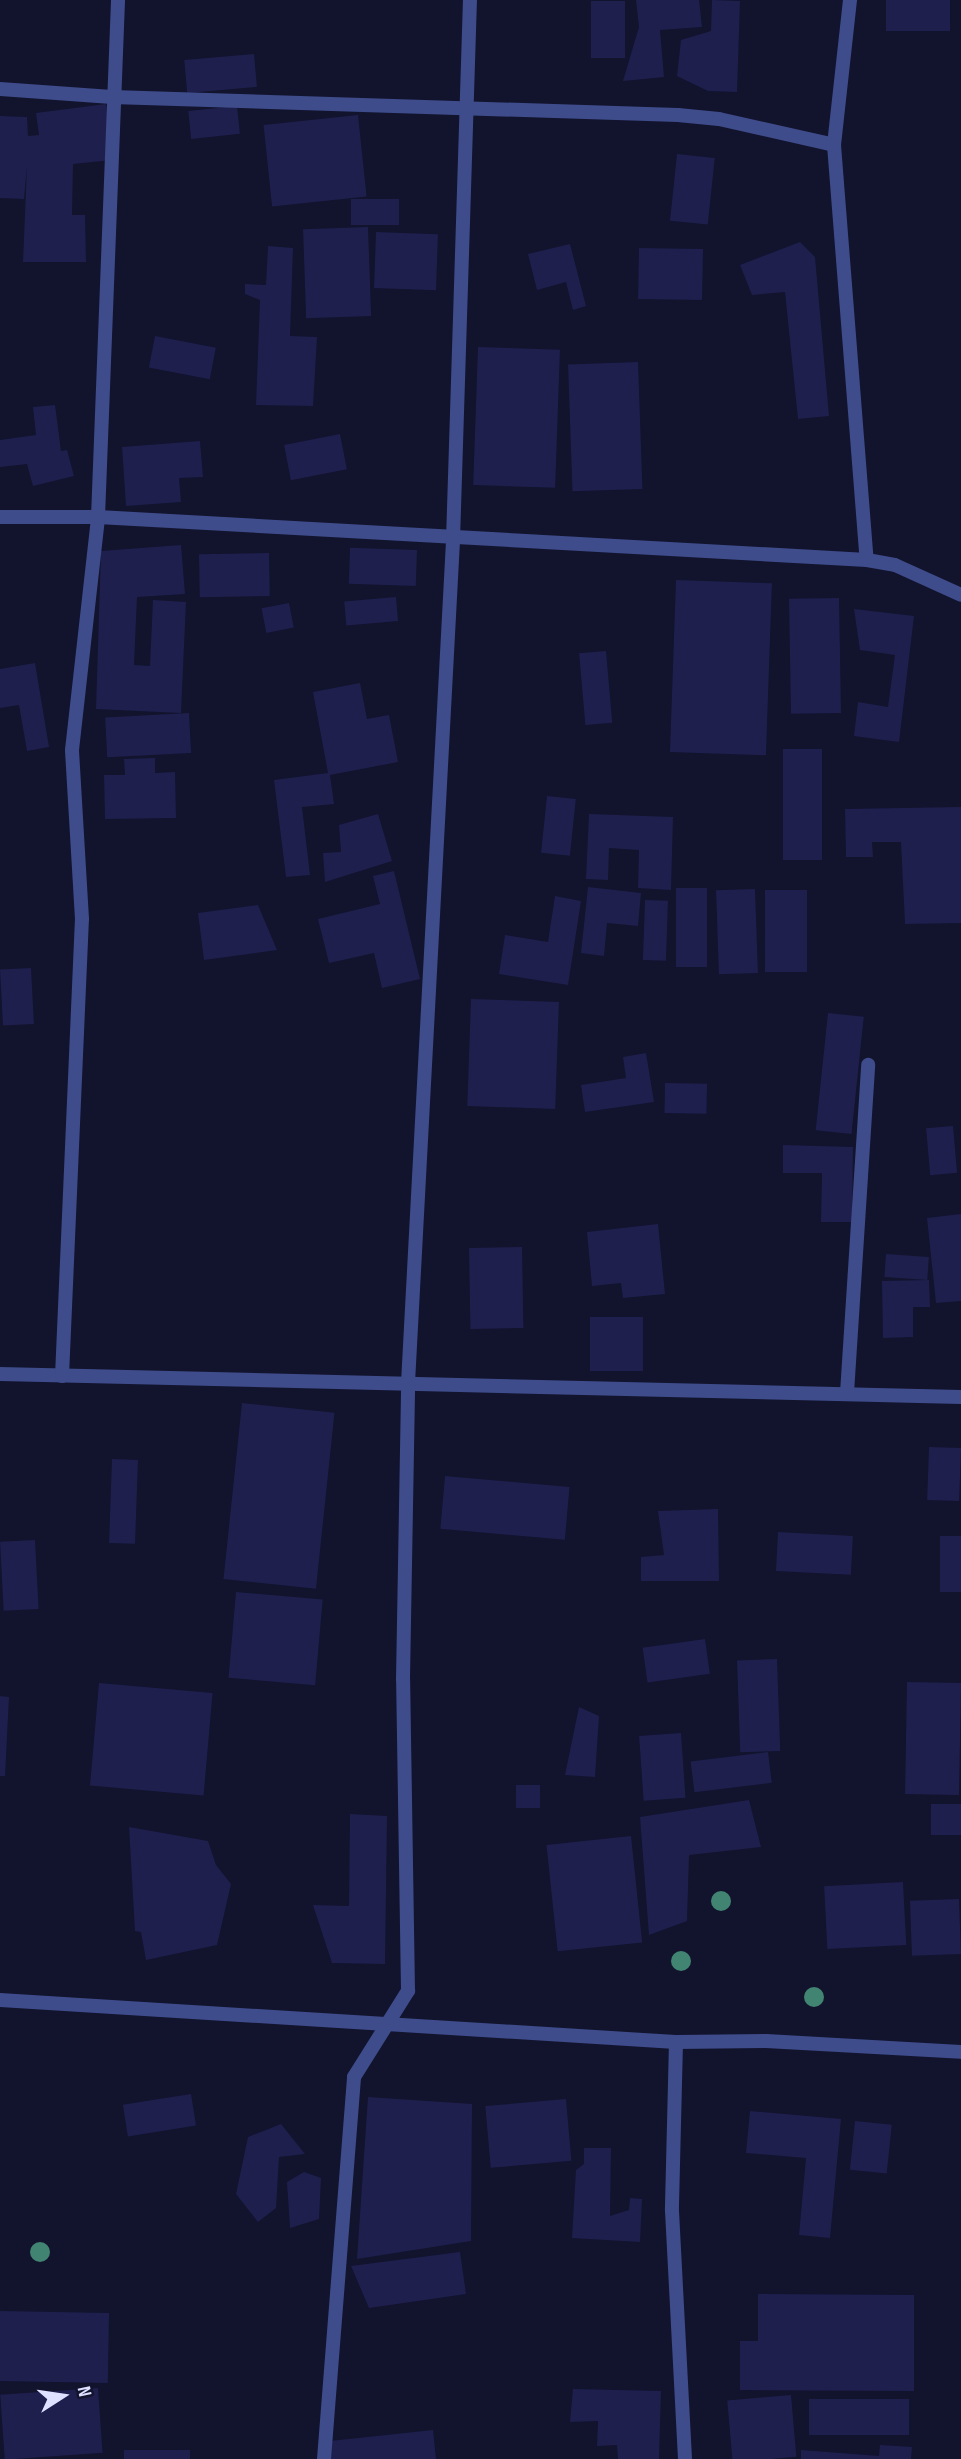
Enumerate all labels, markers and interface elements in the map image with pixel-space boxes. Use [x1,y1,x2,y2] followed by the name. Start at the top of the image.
[28,2361,98,2431] north arrow
[72,2384,96,2399] text: N

